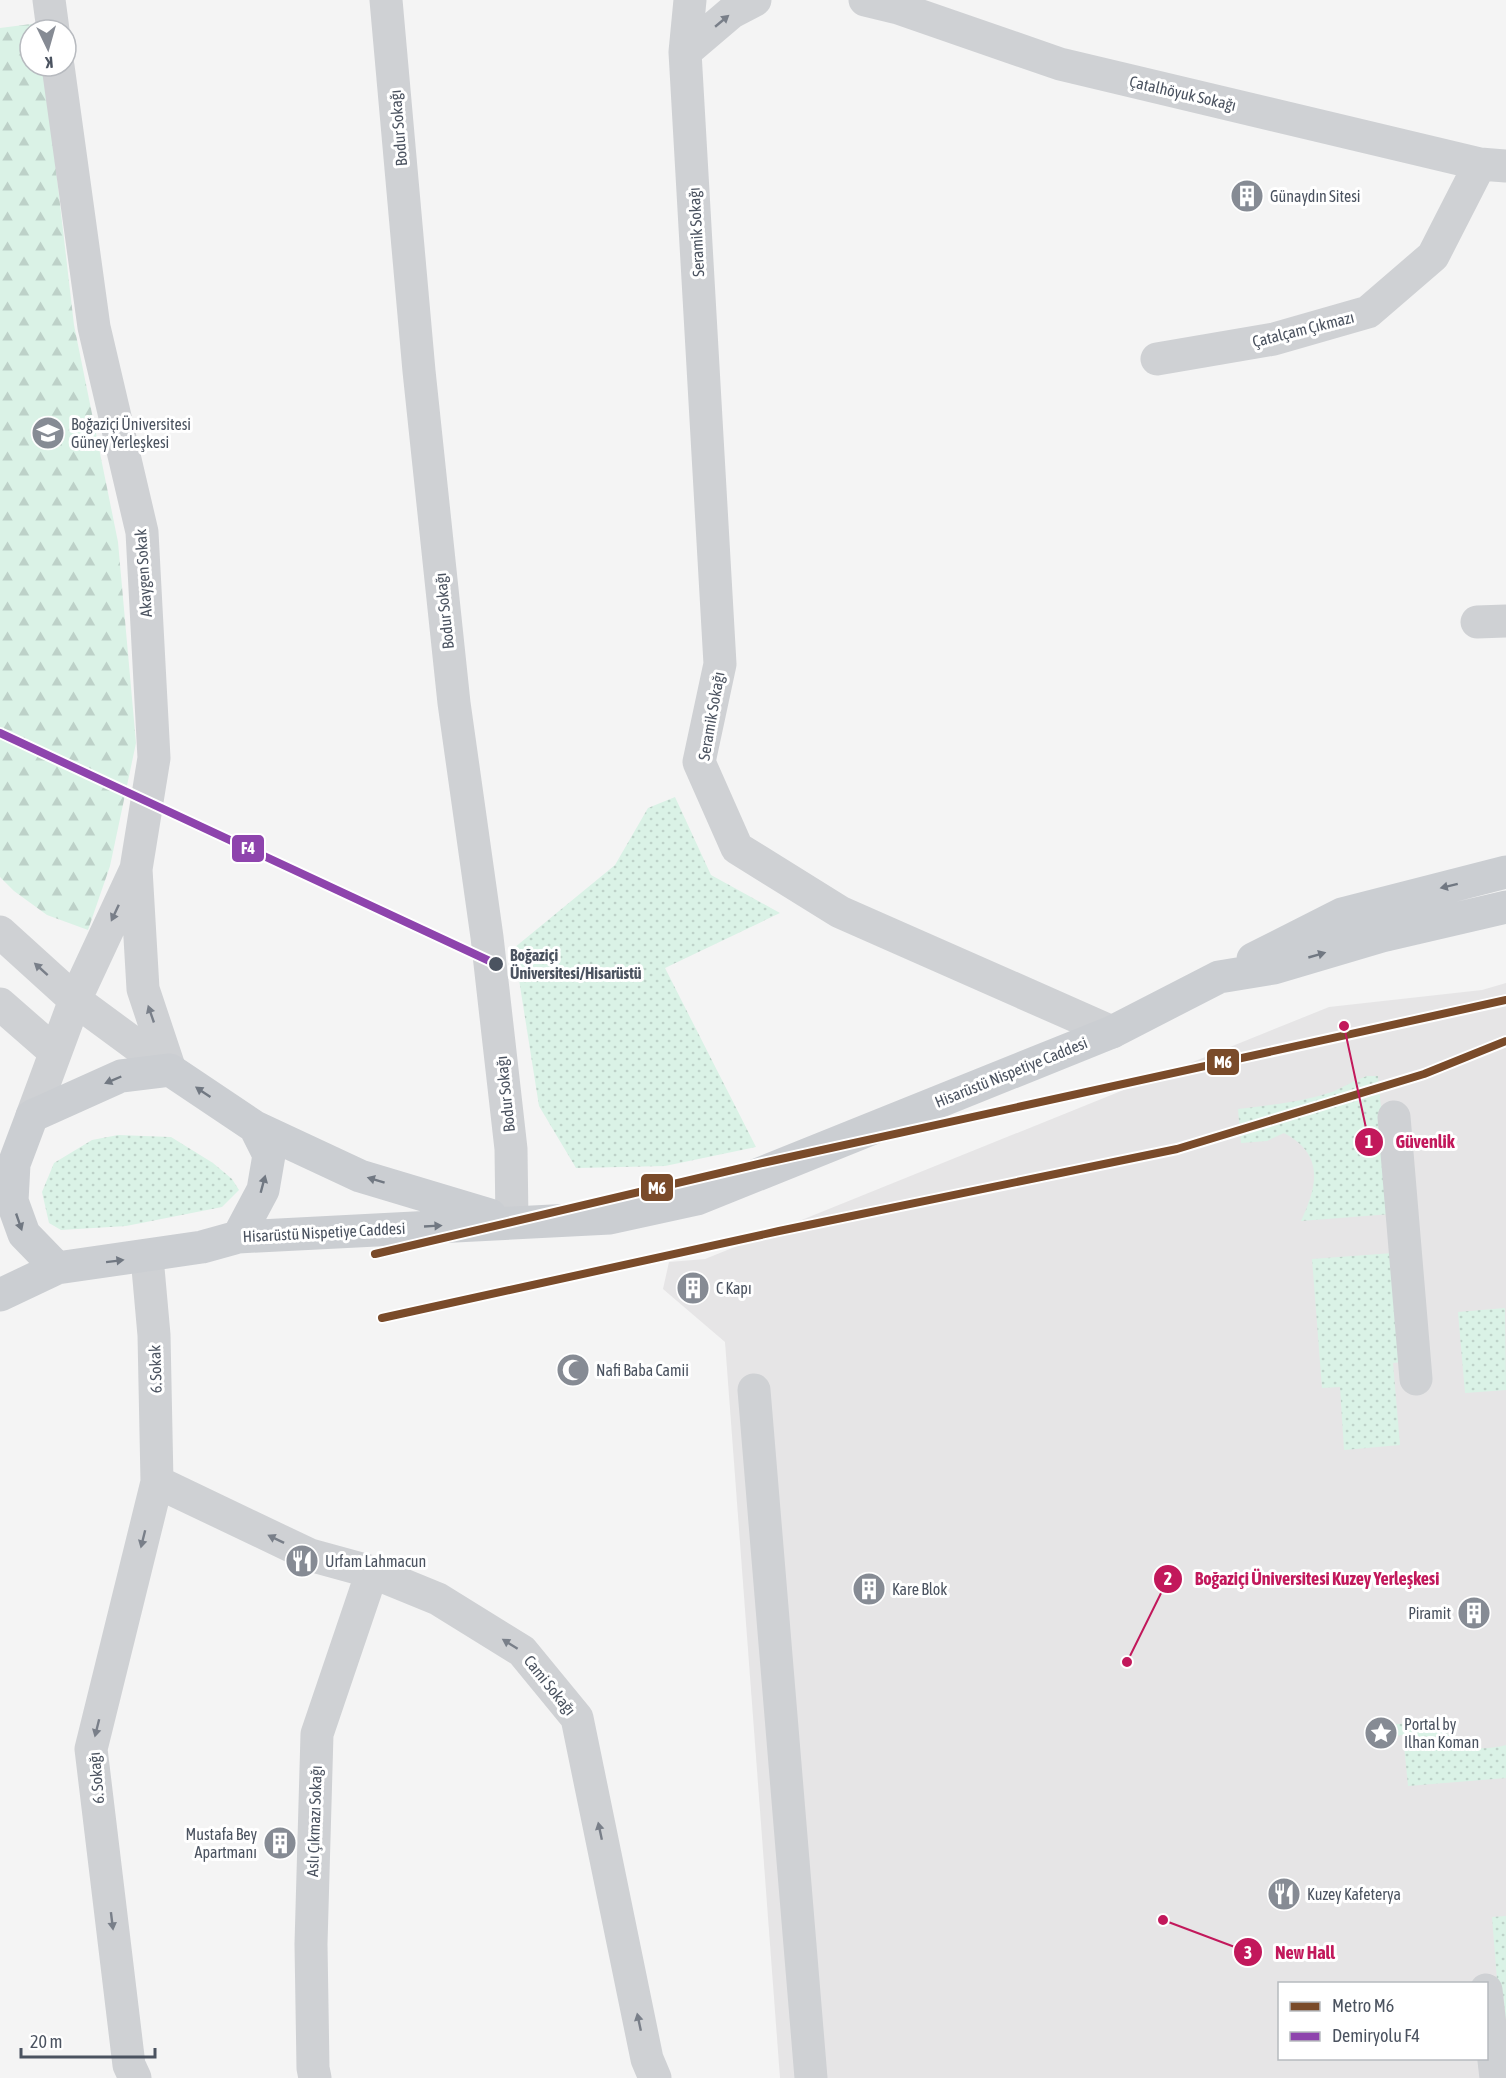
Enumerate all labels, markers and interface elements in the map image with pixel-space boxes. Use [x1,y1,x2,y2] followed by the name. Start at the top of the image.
[714,14,730,27] one-way arrow
[18,18,78,78] north arrow
[44,54,54,72] text: K
[1128,72,1238,115] street label: Çatalhöyuk Sokağı
[386,89,411,167] street label: Bodur Sokağı
[1229,178,1265,214] building icon: Günaydın Sitesi
[685,187,708,277] street label: Seramik Sokağı
[1270,187,1361,206] place label: Günaydın Sitesi
[1250,308,1356,351] street label: Çatalçam Çıkmazı
[30,415,66,451] school or university icon: Boğaziçi Üniversitesi Güney Yerleşkesi
[71,415,191,452] place label: Boğaziçi Üniversitesi Güney Yerleşkesi
[131,528,156,618] street label: Akaygen Sokak
[431,572,458,650] street label: Bodur Sokağı
[694,670,729,762] street label: Seramik Sokağı
[231,834,265,863] line badge: F4
[241,839,255,857] text: F4
[1440,882,1458,891] one-way arrow
[111,905,120,922] one-way arrow
[510,946,642,982] place label: Boğaziçi Üniversitesi/Hisarüstü
[1308,950,1326,959] one-way arrow
[487,955,505,973] marker: Boğaziçi Üniversitesi/Hisarüstü
[34,962,49,976] one-way arrow
[146,1005,156,1023] one-way arrow
[932,1033,1090,1112] street label: Hisarüstü Nispetiye Caddesi
[1206,1048,1240,1076] line badge: M6
[1214,1053,1233,1071] text: M6
[492,1055,519,1133] street label: Bodur Sokağı
[104,1075,121,1084] one-way arrow
[195,1087,211,1098] one-way arrow
[1354,1124,1467,1160] callout: Güvenlik
[1365,1131,1373,1152] text: 1
[1395,1131,1456,1152] text: Güvenlik
[640,1173,674,1202] line badge: M6
[259,1175,269,1193] one-way arrow
[367,1175,385,1184] one-way arrow
[648,1179,667,1197] text: M6
[15,1213,25,1231] one-way arrow
[242,1219,406,1246] street label: Hisarüstü Nispetiye Caddesi
[424,1221,443,1231] one-way arrow
[106,1256,125,1265] one-way arrow
[675,1270,711,1306] building icon: C Kapı
[716,1279,752,1298] place label: C Kapı
[145,1345,165,1393] street label: 6. Sokak
[555,1352,591,1388] mosque icon: Nafi Baba Camii
[596,1361,689,1379] place label: Nafi Baba Camii
[138,1530,148,1548] one-way arrow
[267,1534,284,1543] one-way arrow
[284,1543,320,1579] restaurant icon: Urfam Lahmacun
[325,1552,426,1570] place label: Urfam Lahmacun
[1153,1561,1451,1597] callout: Boğaziçi Üniversitesi Kuzey Yerleşkesi
[1164,1568,1172,1589] text: 2
[1195,1568,1439,1589] text: Boğaziçi Üniversitesi Kuzey Yerleşkesi
[851,1571,887,1607] building icon: Kare Blok
[892,1580,947,1598] place label: Kare Blok
[1456,1595,1492,1631] building icon: Piramit
[1408,1604,1451,1622] place label: Piramit
[502,1638,518,1649] one-way arrow
[520,1652,579,1719] street label: Cami Sokağı
[1363,1715,1399,1751] place icon: Portal by Ilhan Koman
[1404,1715,1479,1751] place label: Portal by Ilhan Koman
[91,1719,101,1737] one-way arrow
[85,1751,108,1805] street label: 6. Sokağı
[303,1765,326,1877] street label: Aslı Çıkmazı Sokağı
[595,1821,604,1840] one-way arrow
[186,1825,257,1862] place label: Mustafa Bey Apartmanı
[262,1825,298,1861] building icon: Mustafa Bey Apartmanı
[1266,1876,1302,1912] restaurant icon: Kuzey Kafeterya
[1307,1885,1401,1904] place label: Kuzey Kafeterya
[107,1912,117,1931] one-way arrow
[1233,1934,1347,1970] callout: New Hall
[1244,1942,1252,1963] text: 3
[1275,1942,1335,1963] text: New Hall
[1278,1982,1488,2060] legend
[1332,1995,1394,2016] text: Metro M6
[634,2012,643,2031] one-way arrow
[21,2021,154,2059] scale bar
[1332,2025,1420,2046] text: Demiryolu F4
[30,2031,62,2052] text: 20 m

